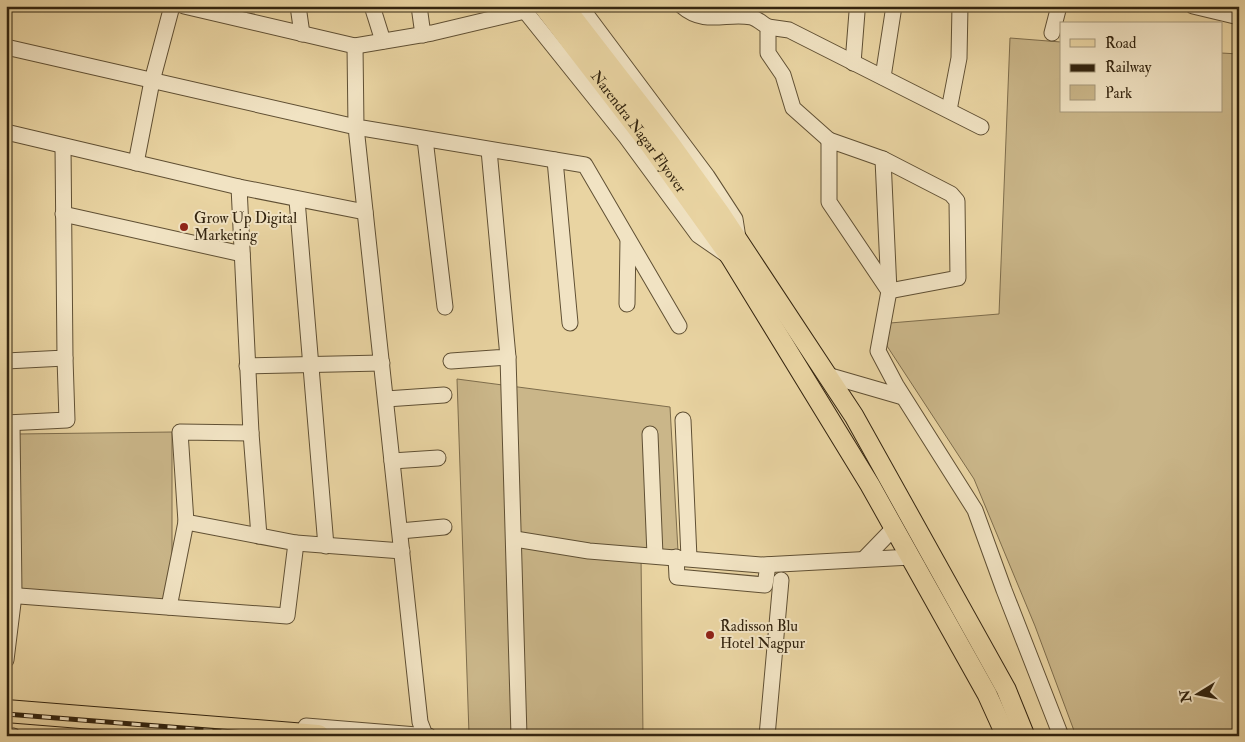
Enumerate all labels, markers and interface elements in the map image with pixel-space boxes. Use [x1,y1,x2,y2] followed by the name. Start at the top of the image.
[1060,22,1222,112] legend
[1105,34,1137,53] text: Road
[1105,58,1152,77] text: Railway
[587,67,691,197] street label: Narendra Nagar Flyover
[1105,84,1132,103] text: Park
[194,209,297,245] place label: Grow Up Digital Marketing
[178,221,190,233] marker: Grow Up Digital Marketing
[720,617,805,654] place label: Radisson Blu Hotel Nagpur
[704,629,716,641] marker: Radisson Blu Hotel Nagpur
[1172,670,1222,720] north arrow
[1176,688,1195,705] text: N

